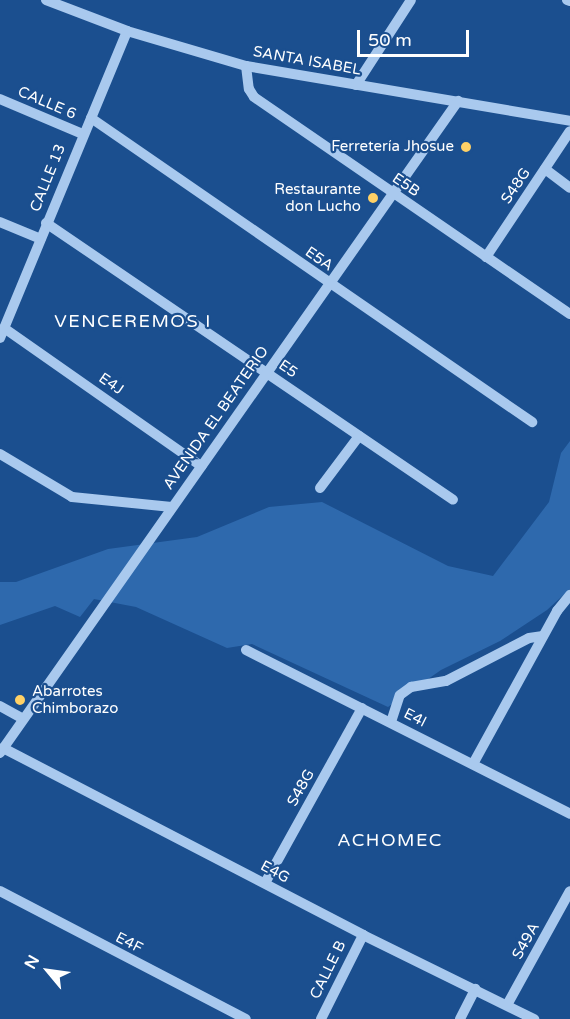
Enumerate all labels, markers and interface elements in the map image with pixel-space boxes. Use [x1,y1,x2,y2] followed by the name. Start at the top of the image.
[360,18,472,56] scale bar
[368,29,412,51] text: 50 m
[252,43,362,79] street label: SANTA ISABEL
[15,83,79,123] street label: CALLE 6
[331,138,454,156] place label: Ferretería Jhosue
[459,140,473,154] marker: Ferretería Jhosue
[26,142,70,214] street label: CALLE 13
[498,165,534,207] street label: S48G
[389,169,423,201] street label: E5B
[274,180,361,215] place label: Restaurante don Lucho
[366,191,380,205] marker: Restaurante don Lucho
[301,243,337,275] street label: E5A
[54,310,212,332] district label: VENCEREMOS I
[160,343,272,493] street label: AVENIDA EL BEATERIO
[275,356,301,382] street label: E5
[95,369,127,399] street label: E4J
[32,682,118,717] place label: Abarrotes Chimborazo
[13,693,27,707] marker: Abarrotes Chimborazo
[401,705,429,731] street label: E4I
[284,766,318,810] street label: S48G
[337,829,443,851] district label: ACHOMEC
[257,857,293,887] street label: E4G
[509,919,543,963] street label: S49A
[112,929,146,957] street label: E4F
[306,938,350,1002] street label: CALLE B
[18,941,78,1001] north arrow
[20,952,44,973] text: N

